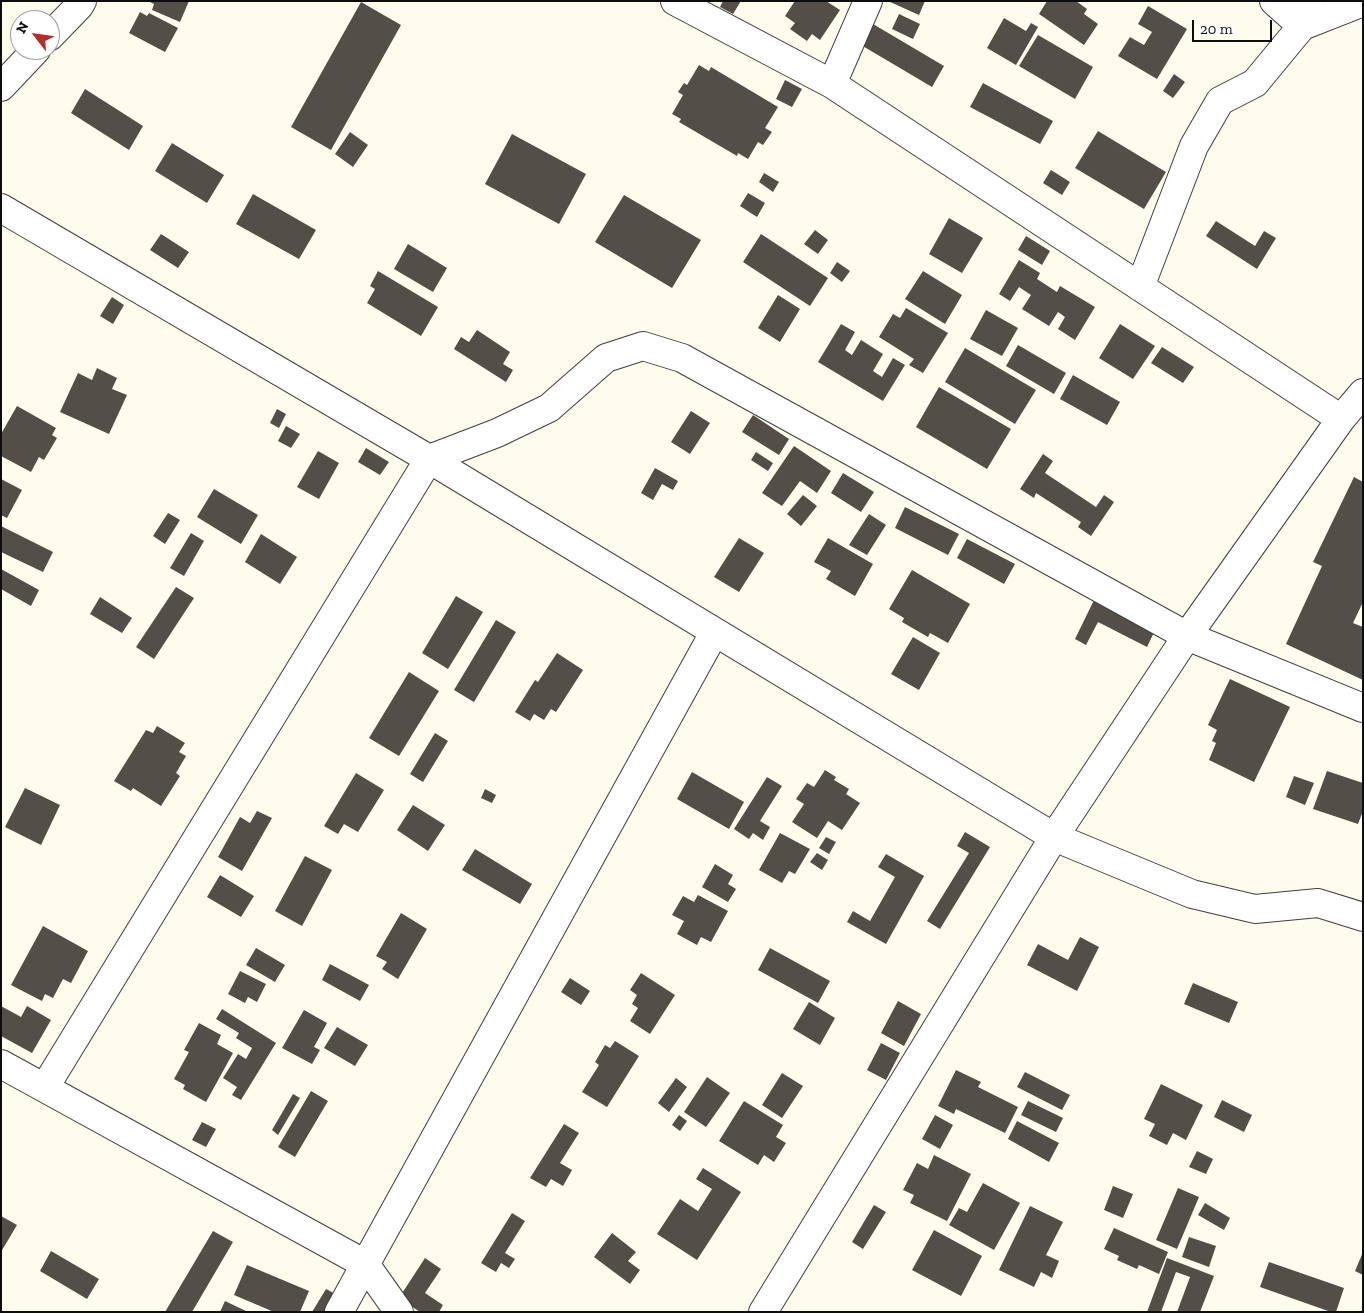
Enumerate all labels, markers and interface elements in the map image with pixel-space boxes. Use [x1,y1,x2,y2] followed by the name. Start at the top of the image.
[10,10,60,60] north arrow
[1194,10,1274,42] scale bar
[12,19,32,37] text: N
[1200,20,1233,38] text: 20 m

